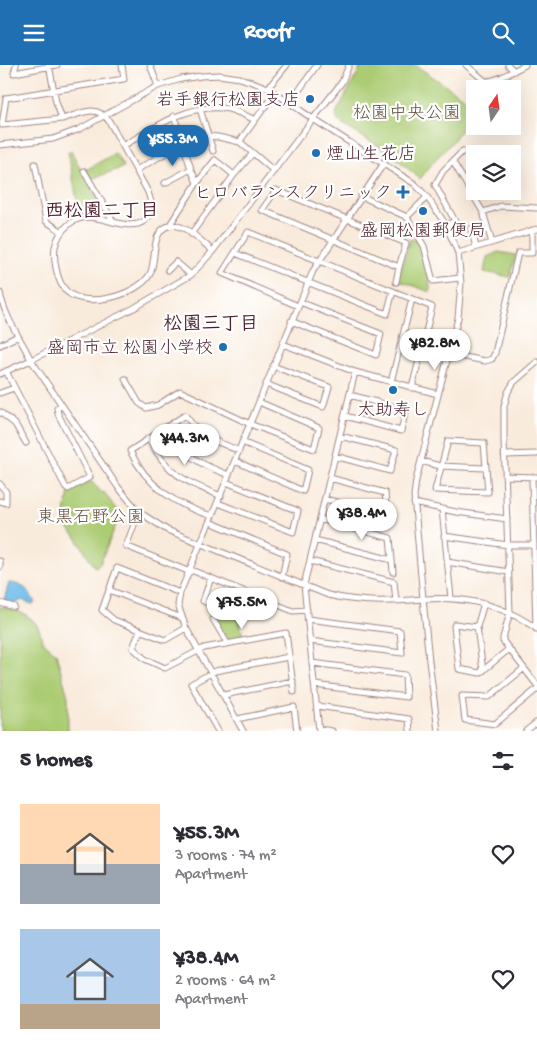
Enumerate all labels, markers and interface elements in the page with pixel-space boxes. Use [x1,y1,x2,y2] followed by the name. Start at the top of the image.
[20,19,48,47] icon: menu
[489,19,517,47] icon: search
[244,20,293,46] text: Roofr
[466,80,521,135] north arrow
[466,80,521,200] map controls
[156,90,300,112] place label: 岩手銀行松園支店
[304,93,316,105] marker: 岩手銀行松園支店
[353,103,461,125] park label: 松園中央公園
[132,124,214,167] pin: ¥55.3M
[149,131,197,150] text: ¥55.3M
[326,144,416,166] place label: 煙山生花店
[466,145,521,200] button: layers
[310,147,322,159] marker: 煙山生花店
[194,184,392,205] place label: ヒロバランスクリニック
[396,185,410,199] marker: ヒロバランスクリニック
[45,201,159,224] district label: 西松園二丁目
[417,205,429,217] marker: 盛岡松園郵便局
[360,221,486,243] place label: 盛岡松園郵便局
[163,314,259,337] district label: 松園三丁目
[394,329,476,371] pin: ¥82.8M
[411,335,459,354] text: ¥82.8M
[47,338,213,360] place label: 盛岡市立 松園小学校
[217,341,229,353] marker: 盛岡市立 松園小学校
[387,384,399,396] marker: 太助寿し
[357,400,429,422] place label: 太助寿し
[144,423,226,466] pin: ¥44.3M
[162,430,209,449] text: ¥44.3M
[321,499,403,541] pin: ¥38.4M
[338,505,386,524] text: ¥38.4M
[37,507,145,529] park label: 東黒石野公園
[201,587,283,630] pin: ¥75.5M
[218,594,266,613] text: ¥75.5M
[489,747,517,775] icon: filters
[20,749,92,774] text: 5 homes
[175,822,239,847] text: ¥55.3M
[60,824,120,884] icon: home
[489,840,517,868] icon: heart
[175,847,277,866] text: 3 rooms · 74 m²
[175,866,247,885] text: Apartment
[175,947,238,972] text: ¥38.4M
[60,949,120,1009] icon: home
[489,965,517,993] icon: heart
[175,972,276,991] text: 2 rooms · 64 m²
[175,991,247,1010] text: Apartment

